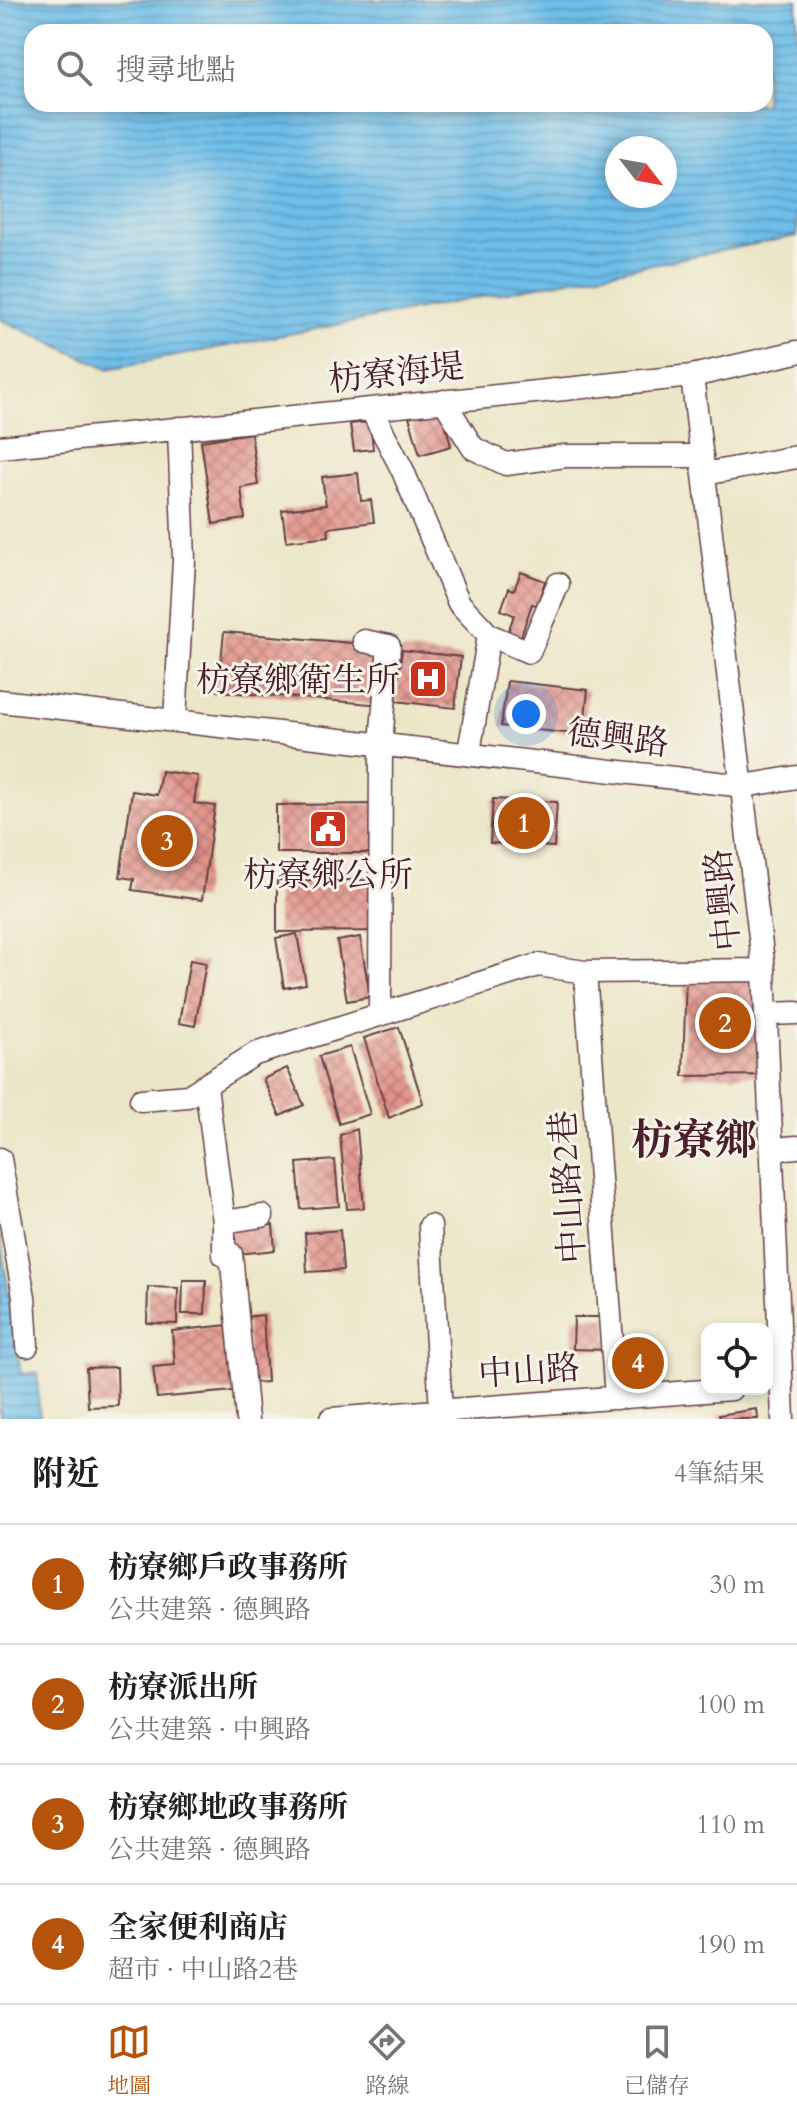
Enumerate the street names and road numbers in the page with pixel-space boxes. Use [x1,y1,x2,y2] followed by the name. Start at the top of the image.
[326,343,466,403] street label: 枋寮海堤
[564,709,671,767] street label: 德興路
[695,847,751,953] street label: 中興路
[540,1109,596,1265] street label: 中山路2巷
[477,1344,582,1397] street label: 中山路

